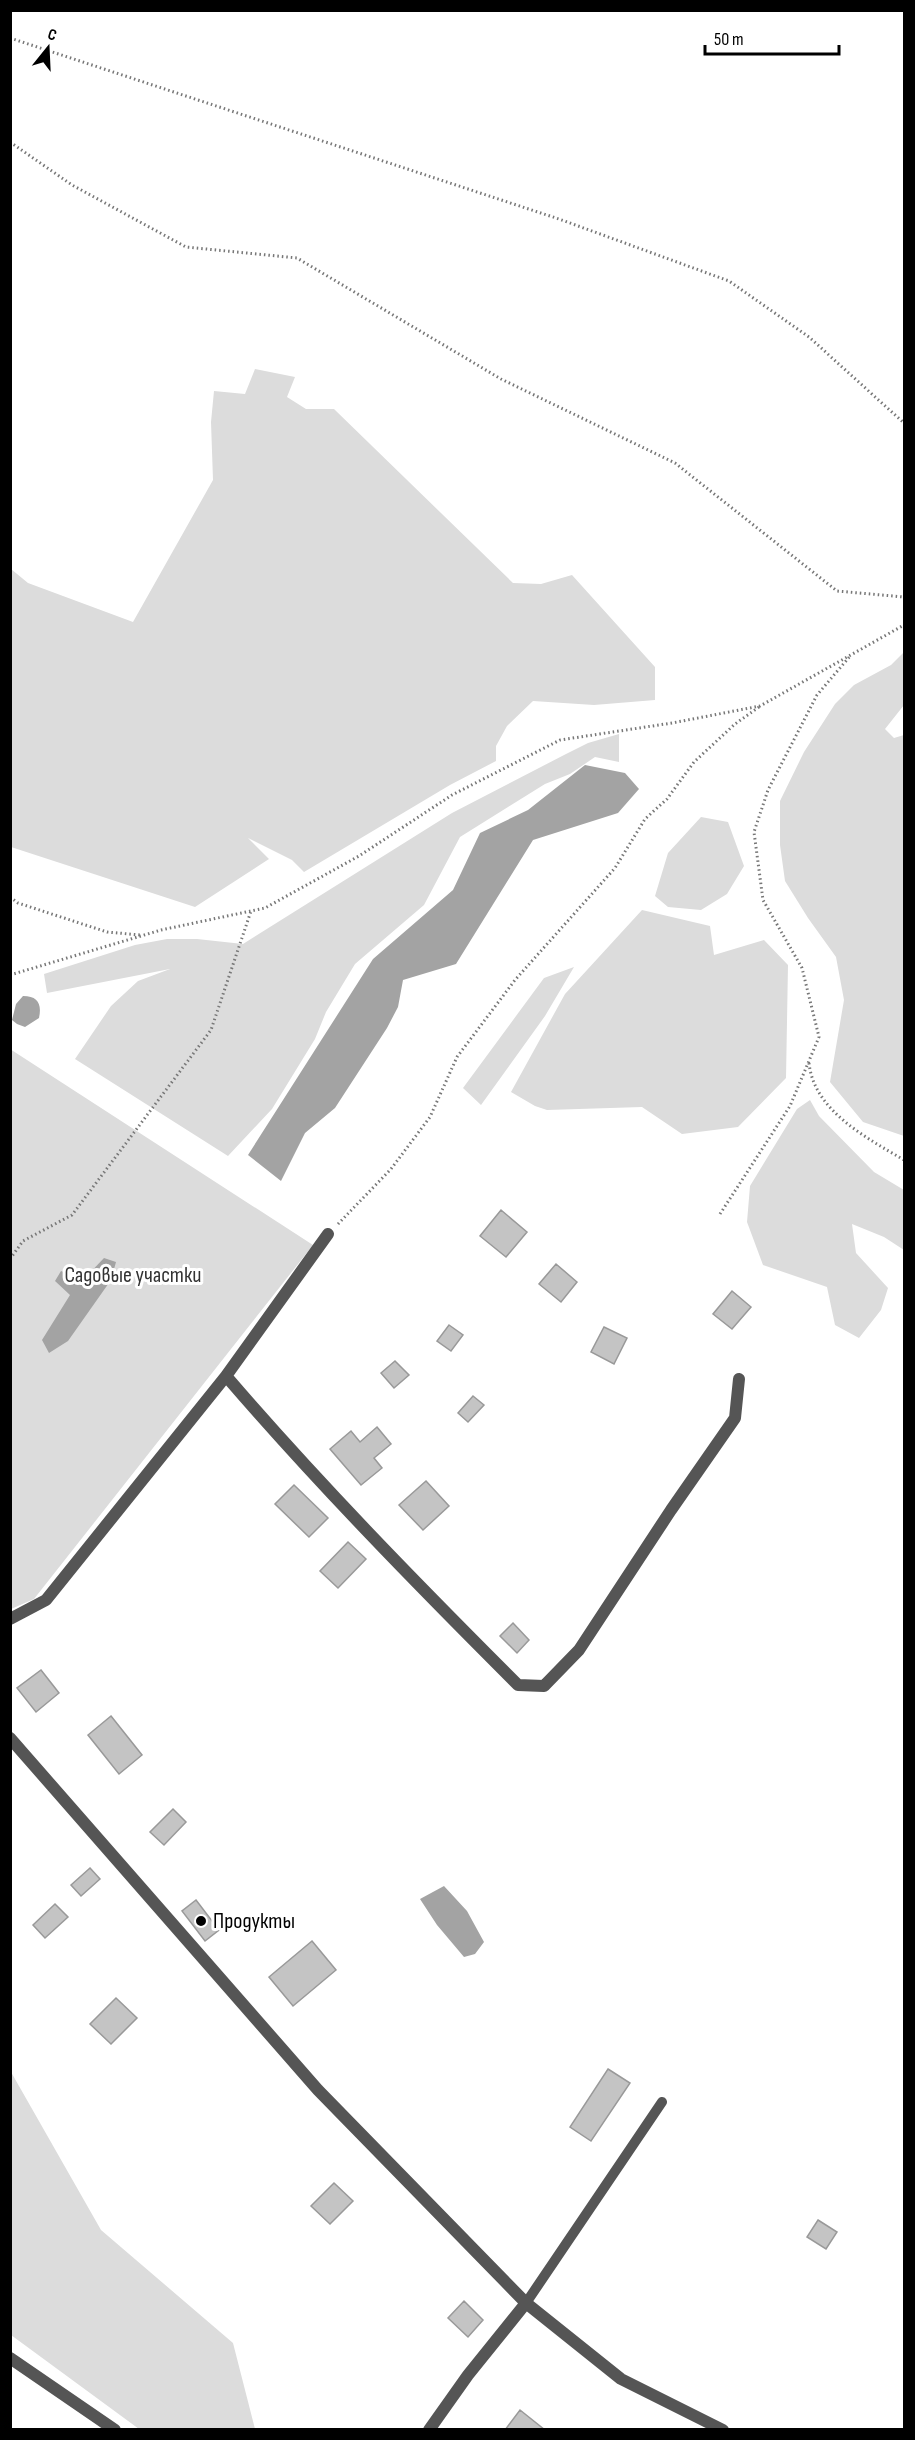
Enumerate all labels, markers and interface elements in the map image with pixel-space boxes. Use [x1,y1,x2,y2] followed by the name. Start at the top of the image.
[18,18,78,78] north arrow
[705,18,838,56] scale bar
[45,25,59,45] text: С
[714,29,744,50] text: 50 m
[64,1262,202,1289] park label: Садовые участки
[213,1908,295,1935] place label: Продукты
[194,1914,208,1928] marker: Продукты

